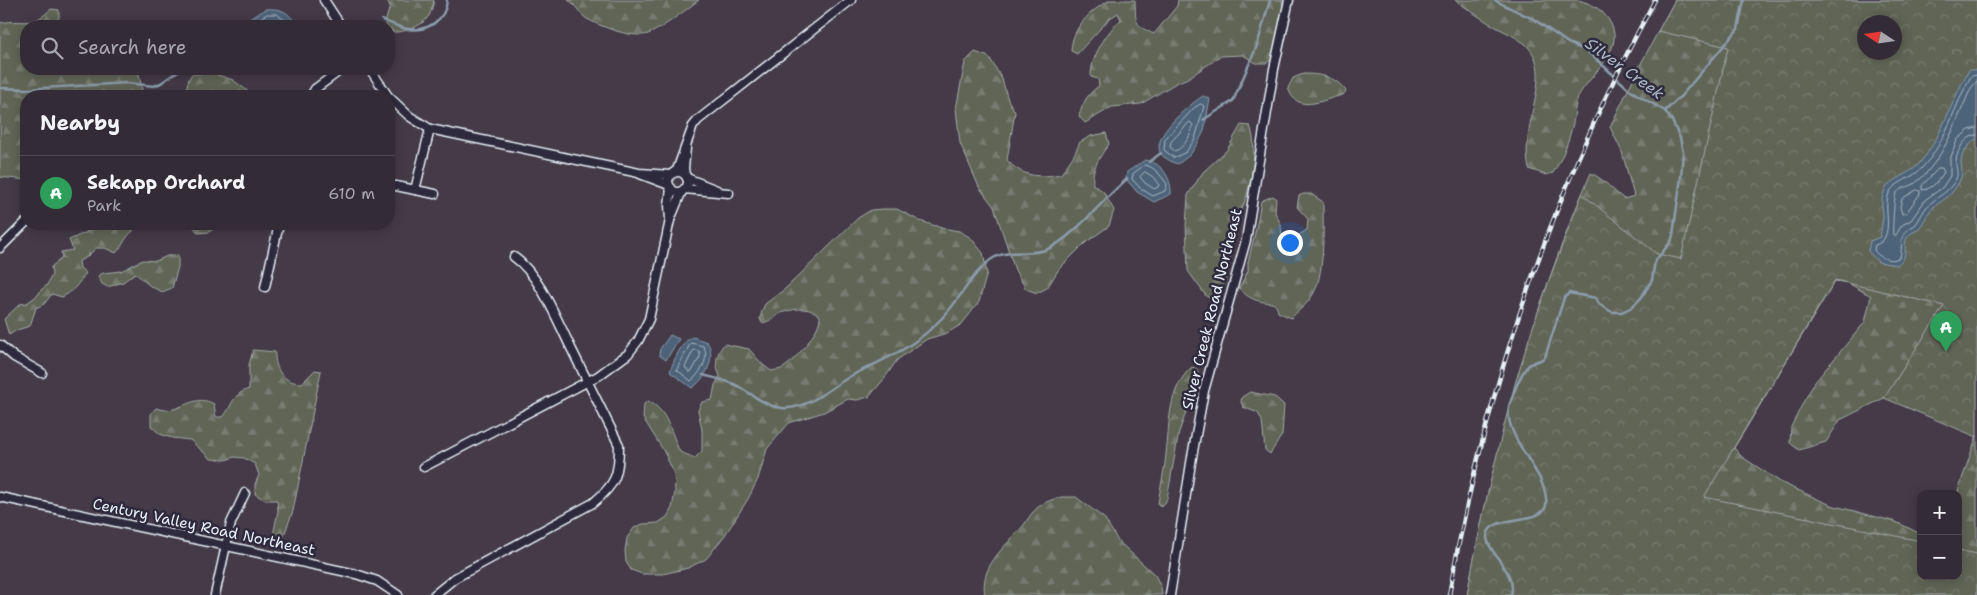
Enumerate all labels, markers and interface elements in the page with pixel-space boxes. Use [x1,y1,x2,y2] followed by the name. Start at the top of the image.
[1857,15,1902,60] north arrow
[20,20,395,75] search box
[1581,33,1668,104] water label: Silver Creek
[38,34,66,62] icon: search
[78,35,187,60] text: Search here
[40,109,120,137] text: Nearby
[87,170,245,195] text: Sekapp Orchard
[50,183,62,204] text: A
[328,183,375,204] text: 610 m
[87,195,121,216] text: Park
[1177,206,1247,412] street label: Silver Creek Road Northeast
[1277,230,1303,256] your location
[1930,311,1962,352] pin: A
[1917,490,1962,580] map controls
[1917,490,1962,535] button: +
[91,494,317,560] street label: Century Valley Road Northeast
[1917,535,1962,580] button: −

